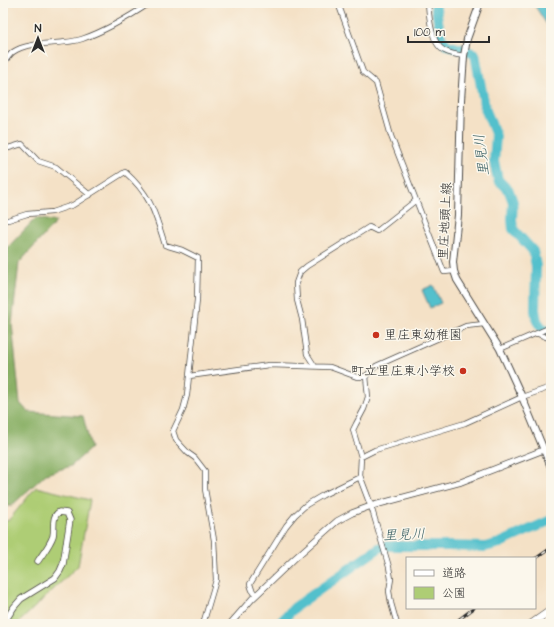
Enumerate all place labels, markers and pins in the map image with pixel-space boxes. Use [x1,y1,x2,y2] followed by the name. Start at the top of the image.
[384,326,462,344] place label: 里庄東幼稚園
[371,330,381,340] marker: 里庄東幼稚園
[351,362,455,380] place label: 町立里庄東小学校
[458,366,468,376] marker: 町立里庄東小学校

